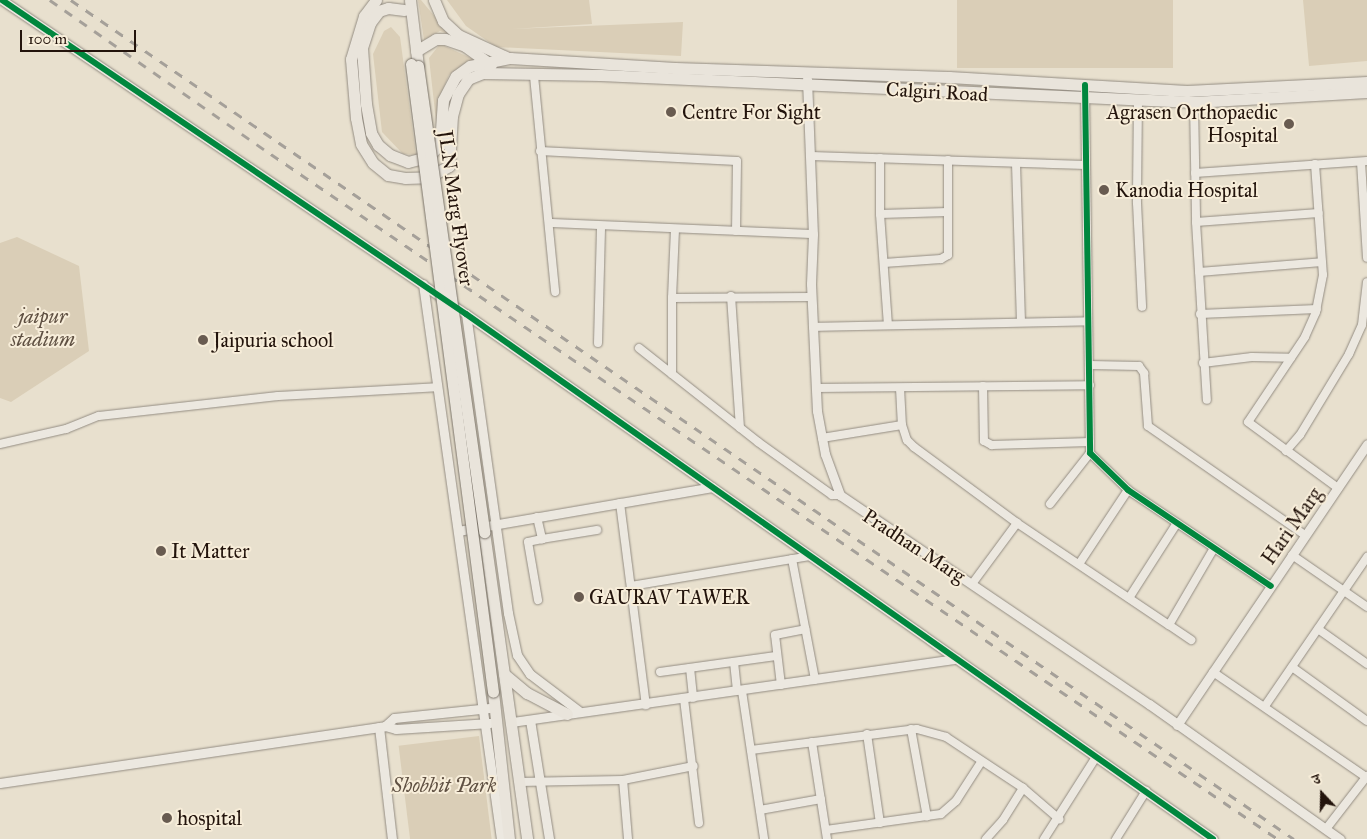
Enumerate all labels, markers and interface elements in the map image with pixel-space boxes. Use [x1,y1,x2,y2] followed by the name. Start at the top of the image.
[22,20,139,52] scale bar
[28,30,67,48] text: 100 m
[885,77,989,107] street label: Calgiri Road
[682,100,821,124] place label: Centre For Sight
[1107,100,1278,147] place label: Agrasen Orthopaedic Hospital
[664,105,678,119] marker: Centre For Sight
[1282,117,1296,131] marker: Agrasen Orthopaedic Hospital
[433,129,479,287] street label: JLN Marg Flyover
[1115,178,1258,202] place label: Kanodia Hospital
[1097,183,1111,197] marker: Kanodia Hospital
[11,305,75,352] park label: jaipur stadium
[213,328,334,352] place label: Jaipuria school
[197,334,209,346] marker: Jaipuria school
[1257,483,1327,569] street label: Hari Marg
[858,504,970,588] street label: Pradhan Marg
[171,539,250,563] place label: It Matter
[155,545,167,557] marker: It Matter
[589,585,749,609] place label: GAURAV TAWER
[573,591,585,603] marker: GAURAV TAWER
[1297,769,1347,819] north arrow
[1310,770,1323,789] text: उ
[392,773,496,797] park label: Shobhit Park
[177,806,242,830] place label: hospital
[161,812,173,824] marker: hospital

